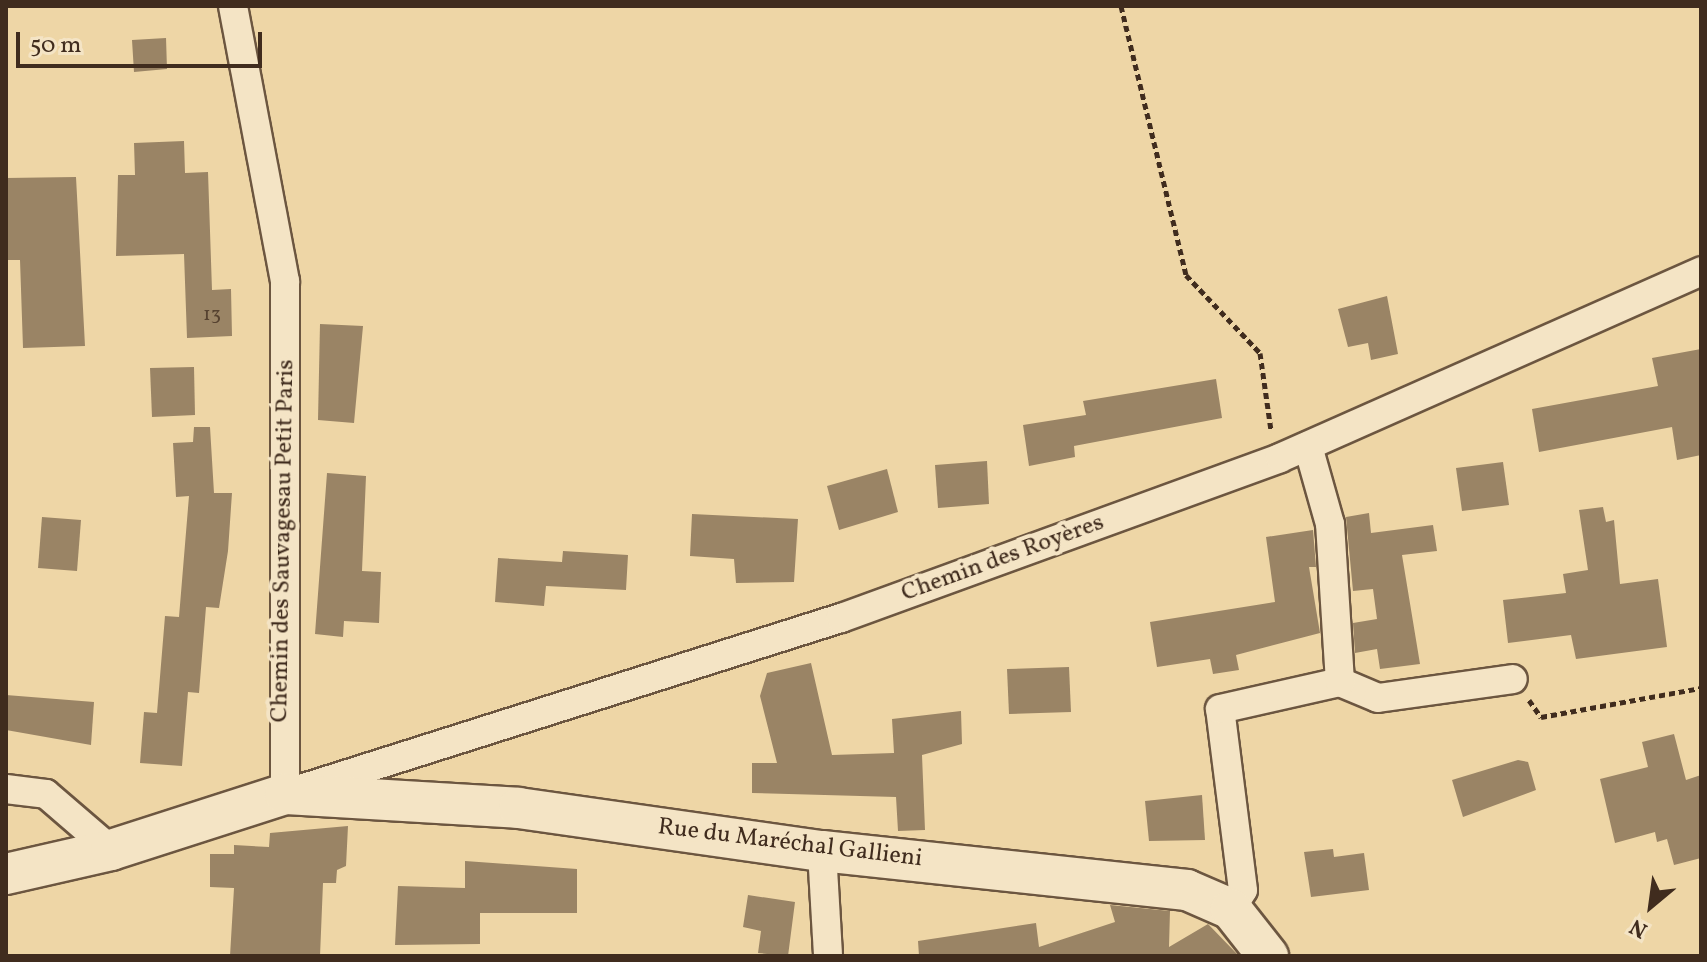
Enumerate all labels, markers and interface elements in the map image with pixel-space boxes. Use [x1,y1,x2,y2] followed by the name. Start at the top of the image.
[20,16,266,66] scale bar
[30,29,82,63] text: 50 m
[203,303,221,327] house number: 13
[266,359,302,723] street label: Chemin des Sauvagesau Petit Paris
[898,509,1108,609] street label: Chemin des Royères
[656,813,924,875] street label: Rue du Maréchal Gallieni
[1611,866,1691,946] north arrow
[1625,910,1654,945] text: N

